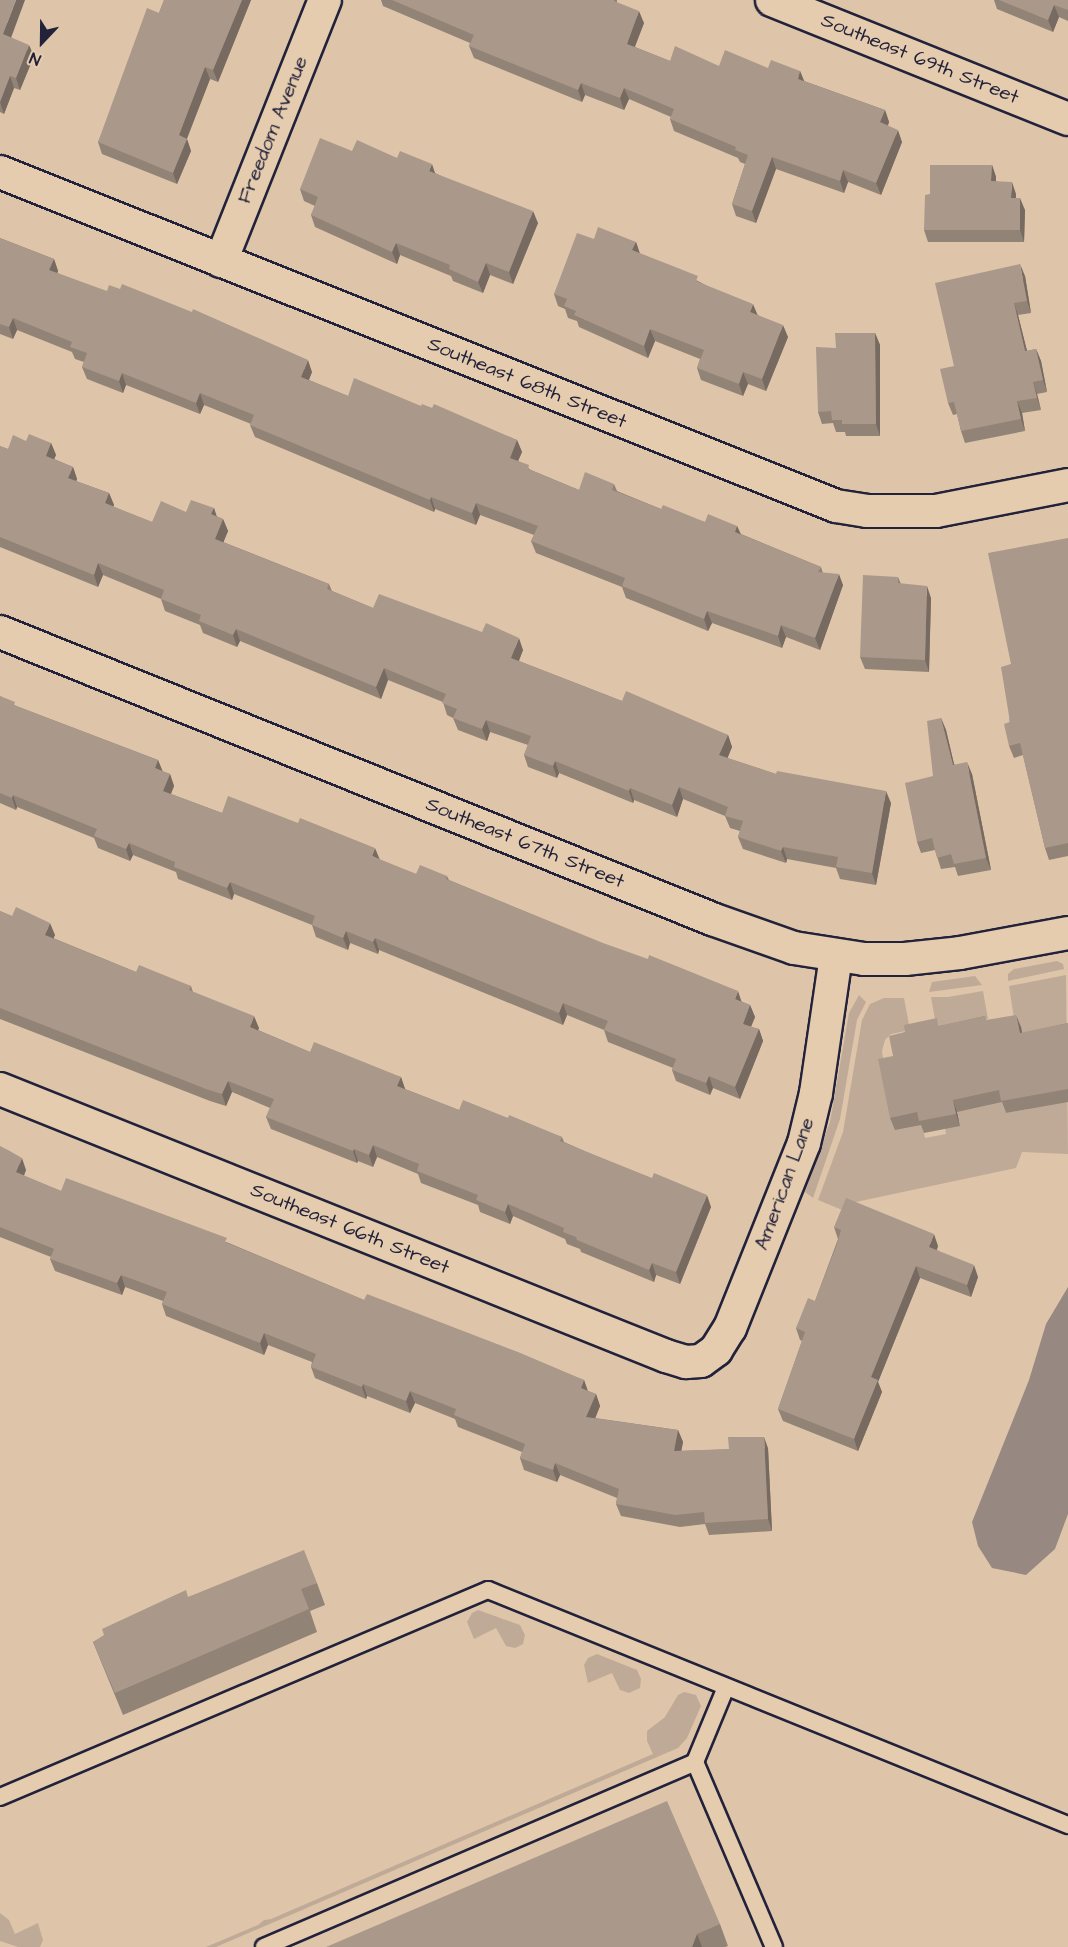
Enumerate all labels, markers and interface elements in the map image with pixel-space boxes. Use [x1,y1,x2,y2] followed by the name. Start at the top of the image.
[818,8,1022,110] street label: Southeast 69th Street
[12,12,72,72] north arrow
[26,47,44,71] text: N
[233,53,313,207] street label: Freedom Avenue
[424,332,630,434] street label: Southeast 68th Street
[422,792,628,894] street label: Southeast 67th Street
[750,1115,820,1253] street label: American Lane
[247,1178,453,1280] street label: Southeast 66th Street

